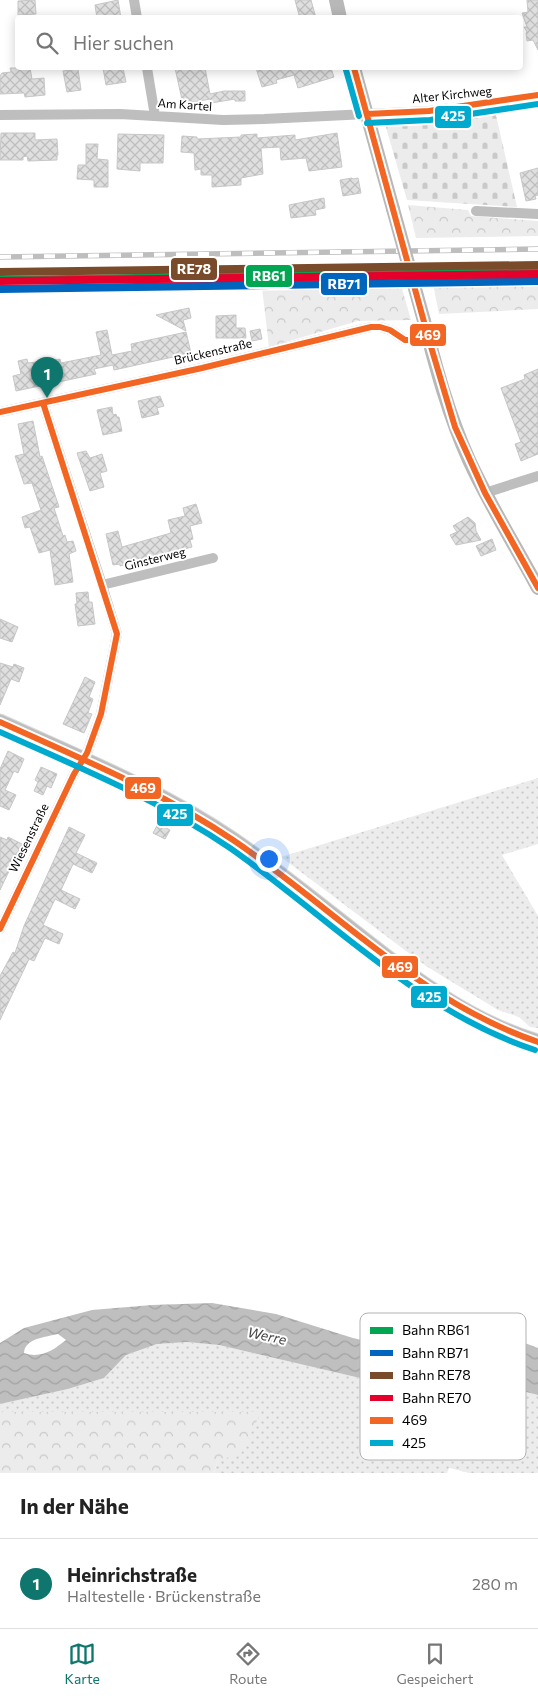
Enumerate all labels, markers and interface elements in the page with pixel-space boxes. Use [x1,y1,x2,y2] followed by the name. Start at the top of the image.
[15,15,523,70] search box
[33,29,61,57] icon: search
[73,31,174,54] text: Hier suchen
[411,83,493,105] street label: Alter Kirchweg
[157,95,213,113] street label: Am Kartel
[434,105,472,129] line badge: 425
[441,107,465,124] text: 425
[170,257,218,281] line badge: RE78
[177,260,211,277] text: RE78
[245,264,293,288] line badge: RB61
[252,267,286,284] text: RB61
[320,272,368,296] line badge: RB71
[328,275,360,292] text: RB71
[409,323,447,347] line badge: 469
[415,326,441,343] text: 469
[172,335,253,367] street label: Brückenstraße
[31,357,63,398] pin: 1
[123,544,187,572] street label: Ginsterweg
[124,776,162,800] line badge: 469
[130,779,156,796] text: 469
[5,801,51,874] street label: Wiesenstraße
[156,803,194,827] line badge: 425
[163,805,187,822] text: 425
[256,846,282,872] your location
[381,955,419,979] line badge: 469
[387,958,413,975] text: 469
[410,985,448,1009] line badge: 425
[417,988,441,1005] text: 425
[360,1313,526,1460] legend
[402,1321,470,1338] text: Bahn RB61
[246,1323,289,1348] water label: Werre
[402,1344,469,1361] text: Bahn RB71
[402,1366,471,1383] text: Bahn RE78
[402,1389,471,1406] text: Bahn RE70
[402,1411,427,1428] text: 469
[402,1434,426,1451] text: 425
[20,1493,129,1518] text: In der Nähe
[67,1563,197,1586] text: Heinrichstraße
[32,1574,40,1593] text: 1
[472,1574,518,1593] text: 280 m
[67,1586,261,1605] text: Haltestelle · Brückenstraße
[65,1640,100,1687] tab: Karte
[229,1640,267,1687] tab: Route
[396,1640,473,1687] tab: Gespeichert

